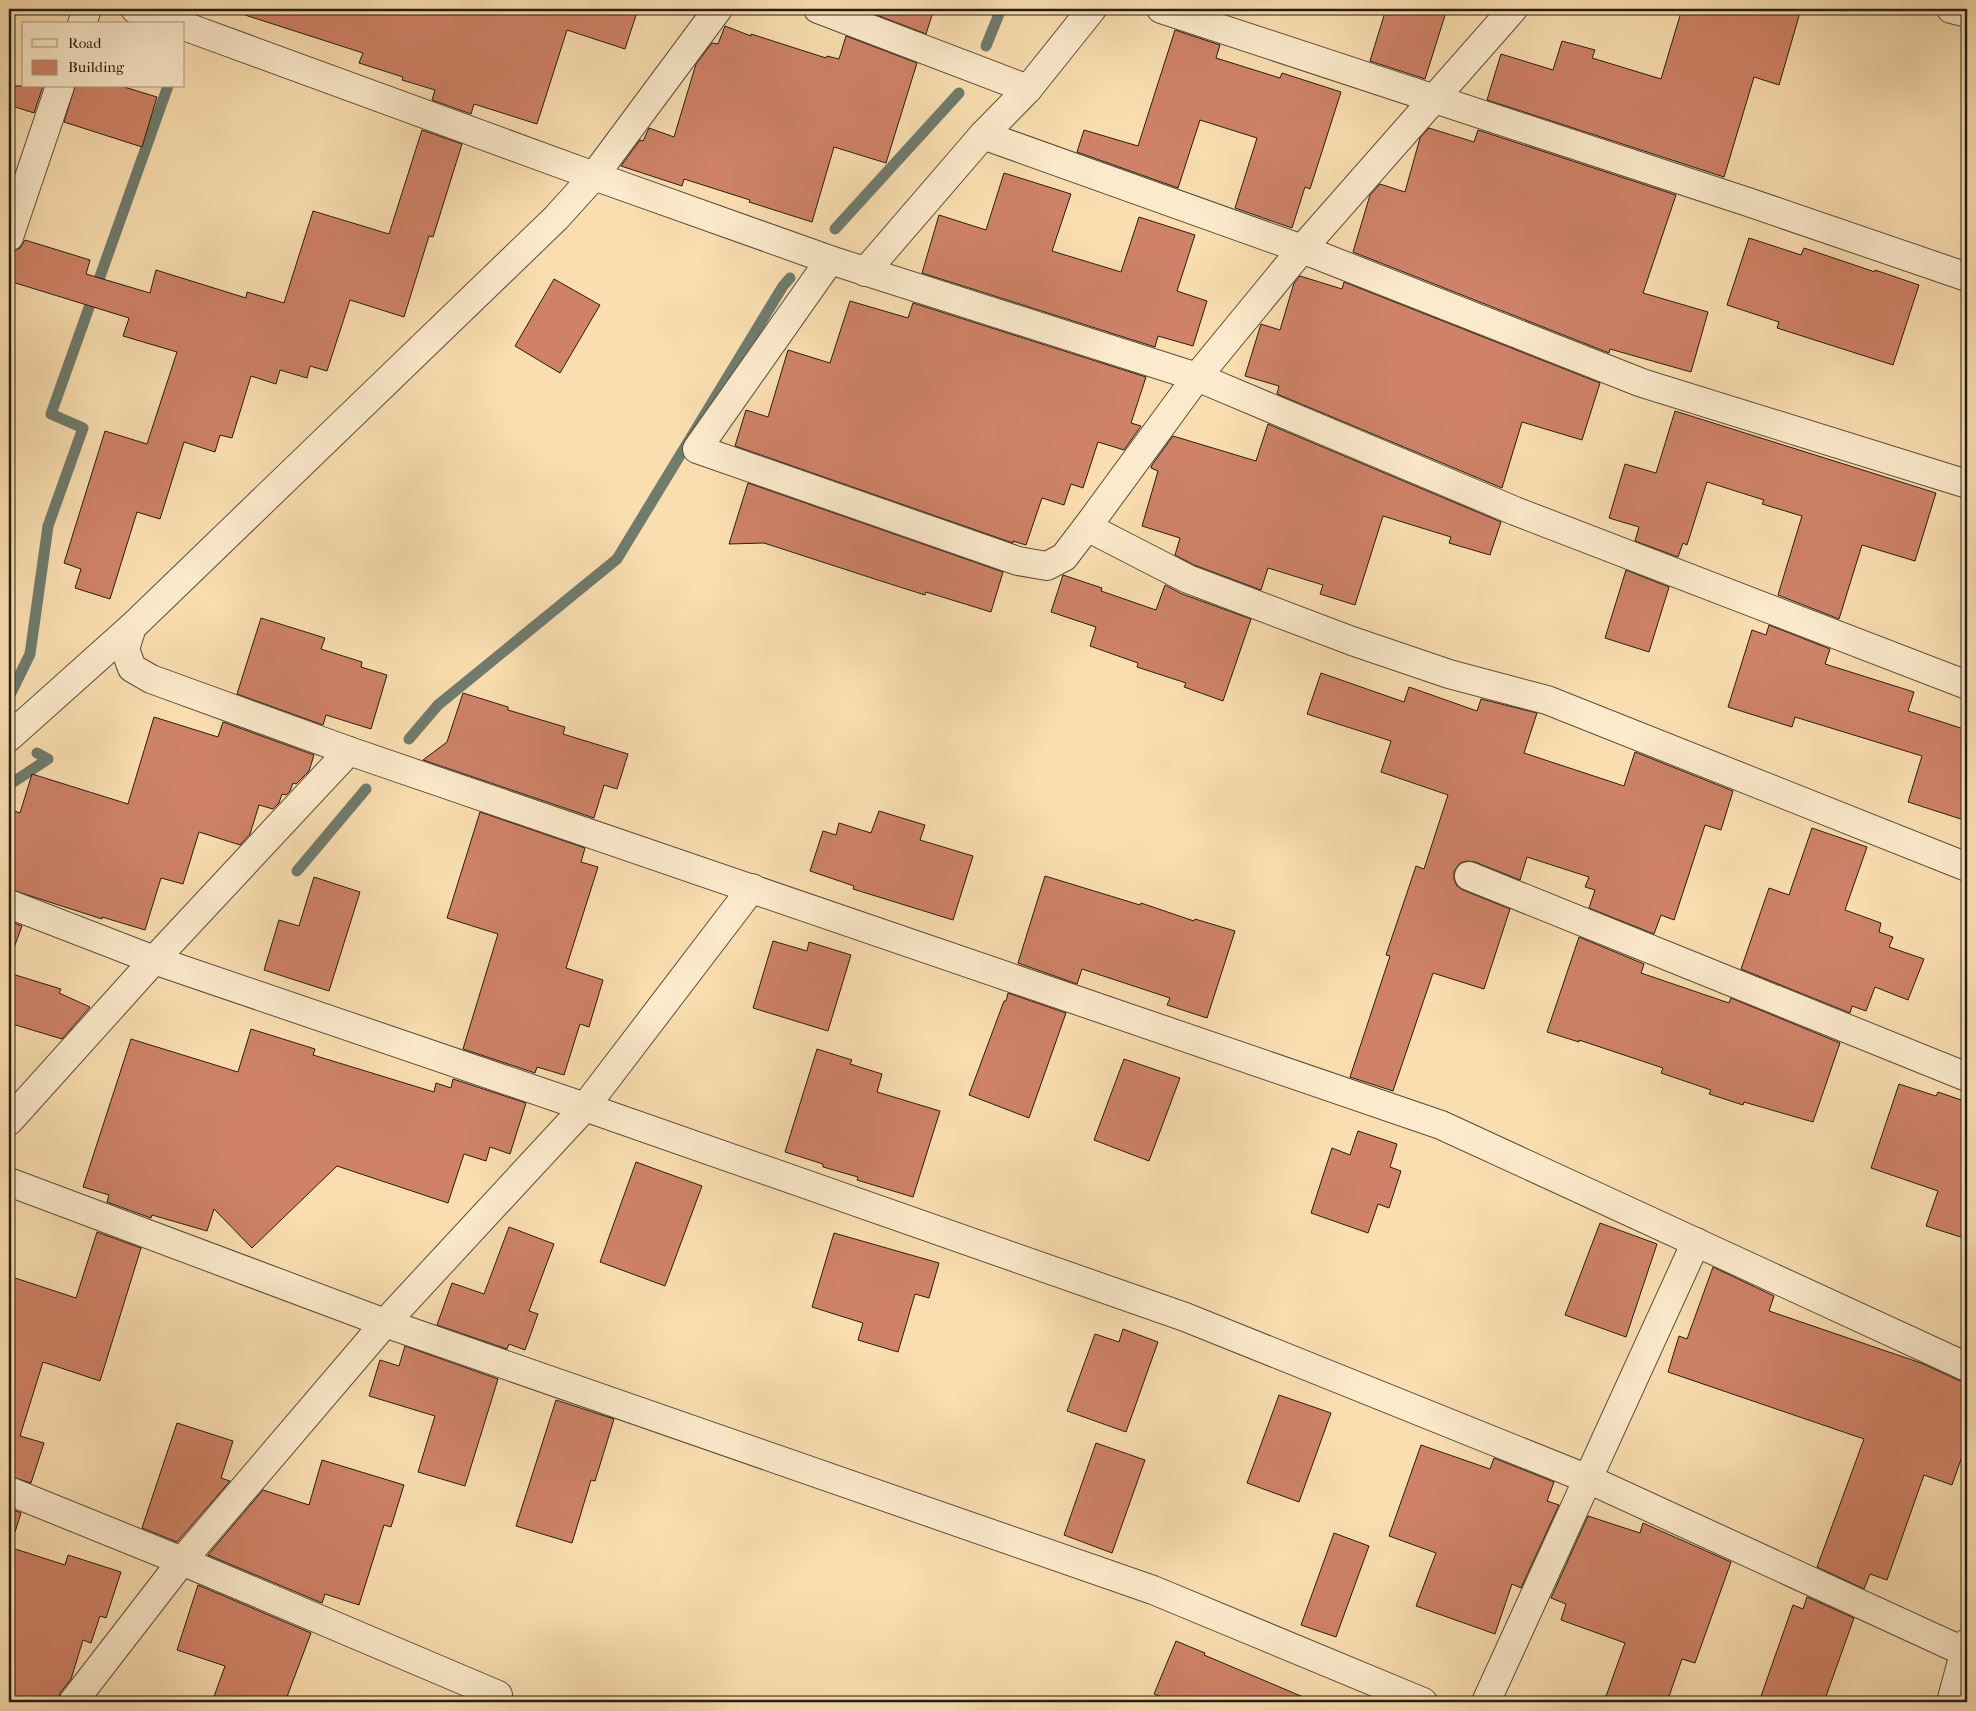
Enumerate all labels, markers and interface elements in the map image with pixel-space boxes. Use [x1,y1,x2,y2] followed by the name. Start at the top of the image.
[22,22,185,88] legend
[68,34,102,52] text: Road
[68,58,125,76] text: Building

